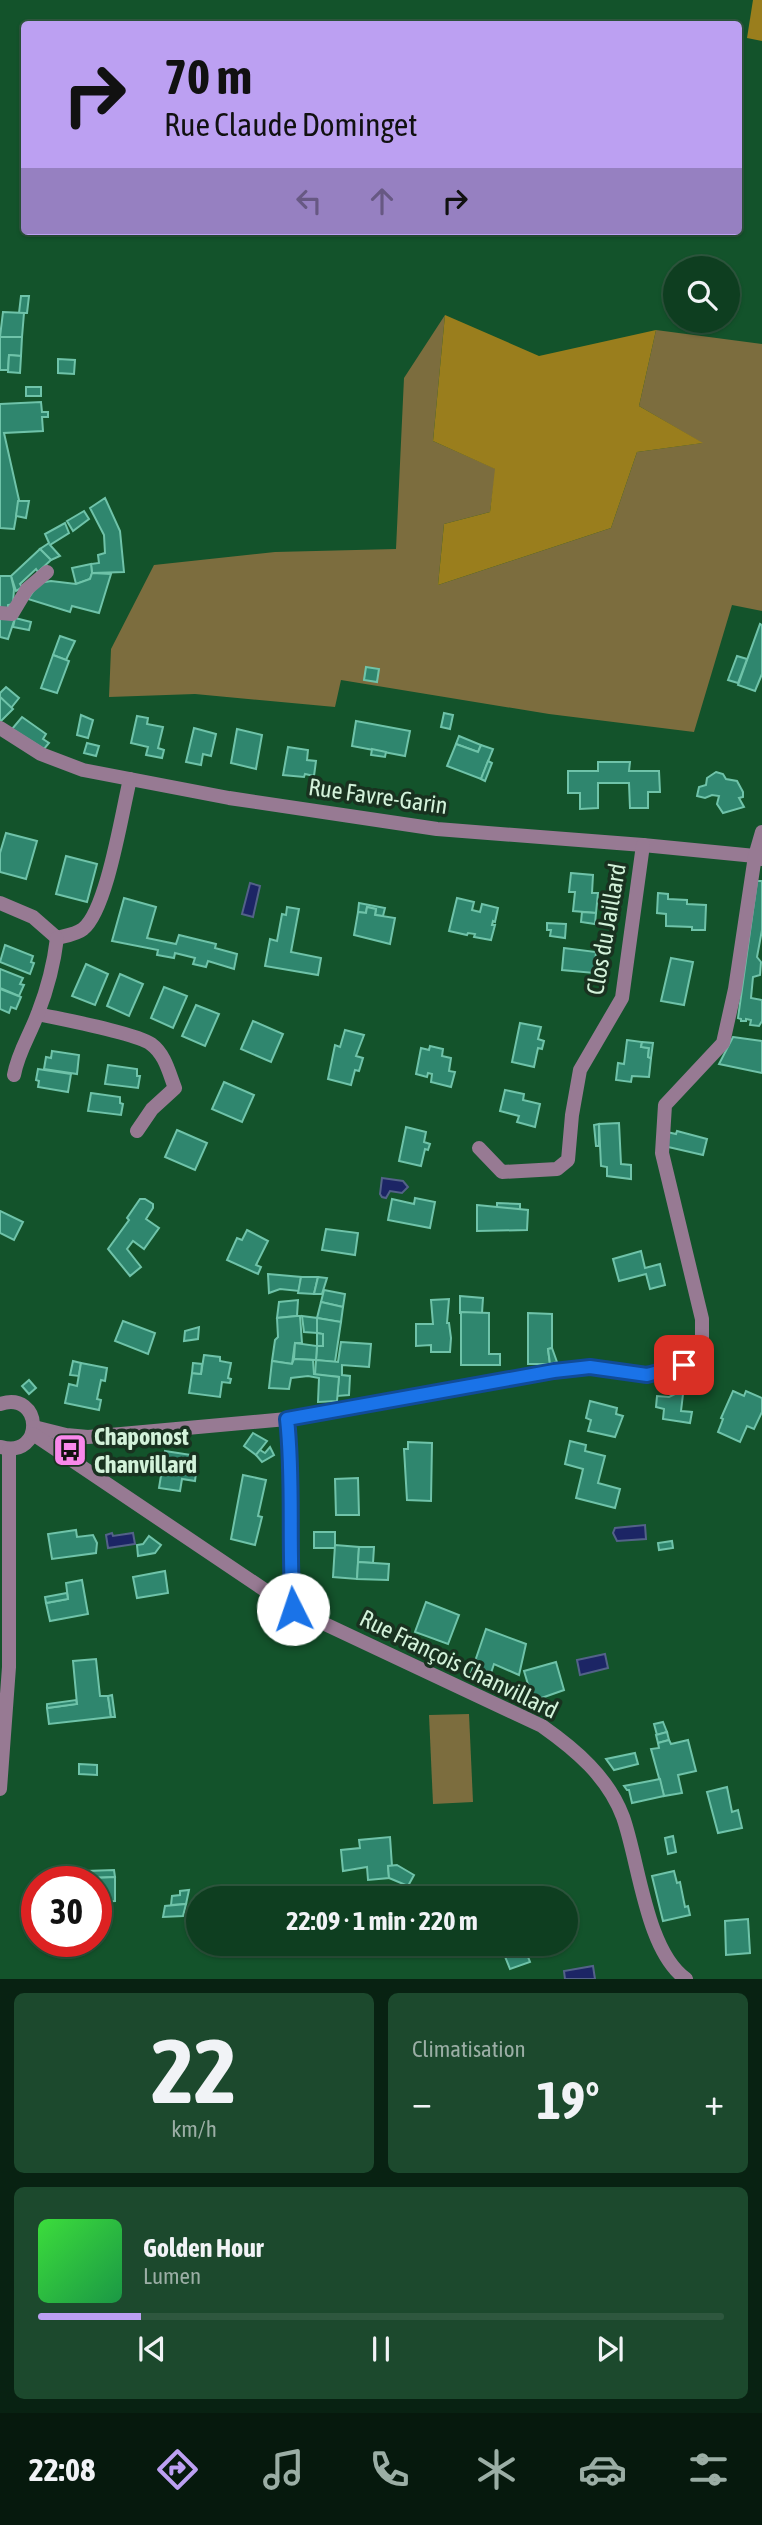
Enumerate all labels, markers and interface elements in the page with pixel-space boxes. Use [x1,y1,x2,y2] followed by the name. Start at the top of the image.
[164,48,252,104] text: 70 m
[49,49,140,140] icon: right
[164,106,417,143] text: Rue Claude Dominget
[290,182,328,220] icon: left
[363,182,401,220] icon: ahead
[436,182,474,220] icon: right
[663,256,740,333] map controls
[663,256,740,333] button: search
[307,773,449,819] street label: Rue Favre-Garin
[581,861,631,997] street label: Clos du Jaillard
[654,1335,714,1395] pin
[665,1346,703,1384] icon: arrive
[94,1423,197,1478] place label: Chaponost Chanvillard
[51,1431,89,1469] bus stop icon: Chaponost Chanvillard
[256,1572,330,1646] position arrow
[356,1604,562,1724] street label: Rue François Chanvillard
[21,1866,112,1957] speed limit sign: 30
[286,1906,478,1936] text: 22:09 · 1 min · 220 m
[151,2018,237,2122] text: 22
[412,2036,526,2062] text: Climatisation
[536,2070,600,2130] text: 19°
[412,2080,432,2123] text: −
[704,2080,724,2123] text: +
[171,2116,217,2142] text: km/h
[143,2233,263,2263] text: Golden Hour
[143,2263,201,2289] text: Lumen
[133,2330,171,2368] icon: previous
[362,2330,400,2368] icon: pause
[591,2330,629,2368] icon: next
[153,2445,202,2494] icon: directions
[259,2445,308,2494] icon: music
[365,2445,414,2494] icon: phone
[472,2445,521,2494] icon: climate
[578,2445,627,2494] icon: car
[684,2445,733,2494] icon: filters
[29,2451,95,2488] text: 22:08

